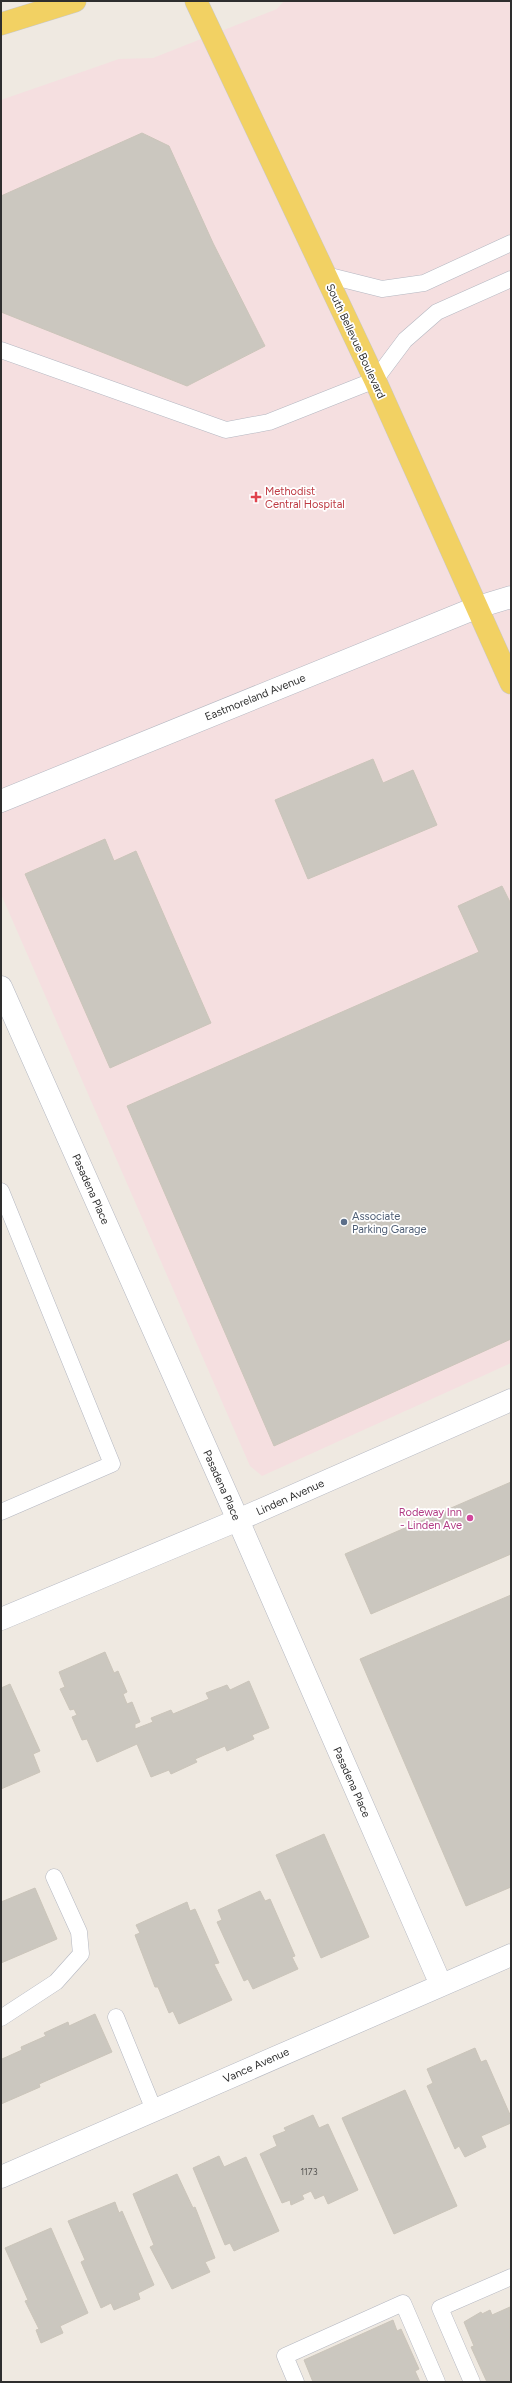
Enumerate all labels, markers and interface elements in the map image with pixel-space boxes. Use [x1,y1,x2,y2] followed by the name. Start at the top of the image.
[323,282,388,401] street label: South Bellevue Boulevard
[265,485,345,511] place label: Methodist Central Hospital
[250,491,262,503] marker: Methodist Central Hospital
[203,671,307,724] street label: Eastmoreland Avenue
[69,1152,112,1227] street label: Pasadena Place
[352,1210,427,1236] place label: Associate Parking Garage
[339,1217,349,1227] marker: Associate Parking Garage
[200,1448,243,1523] street label: Pasadena Place
[254,1477,326,1518] street label: Linden Avenue
[399,1506,462,1532] place label: Rodeway Inn - Linden Ave
[465,1513,475,1523] marker: Rodeway Inn - Linden Ave
[330,1745,373,1820] street label: Pasadena Place
[221,2045,291,2086] street label: Vance Avenue
[300,2166,318,2177] house number: 1173

